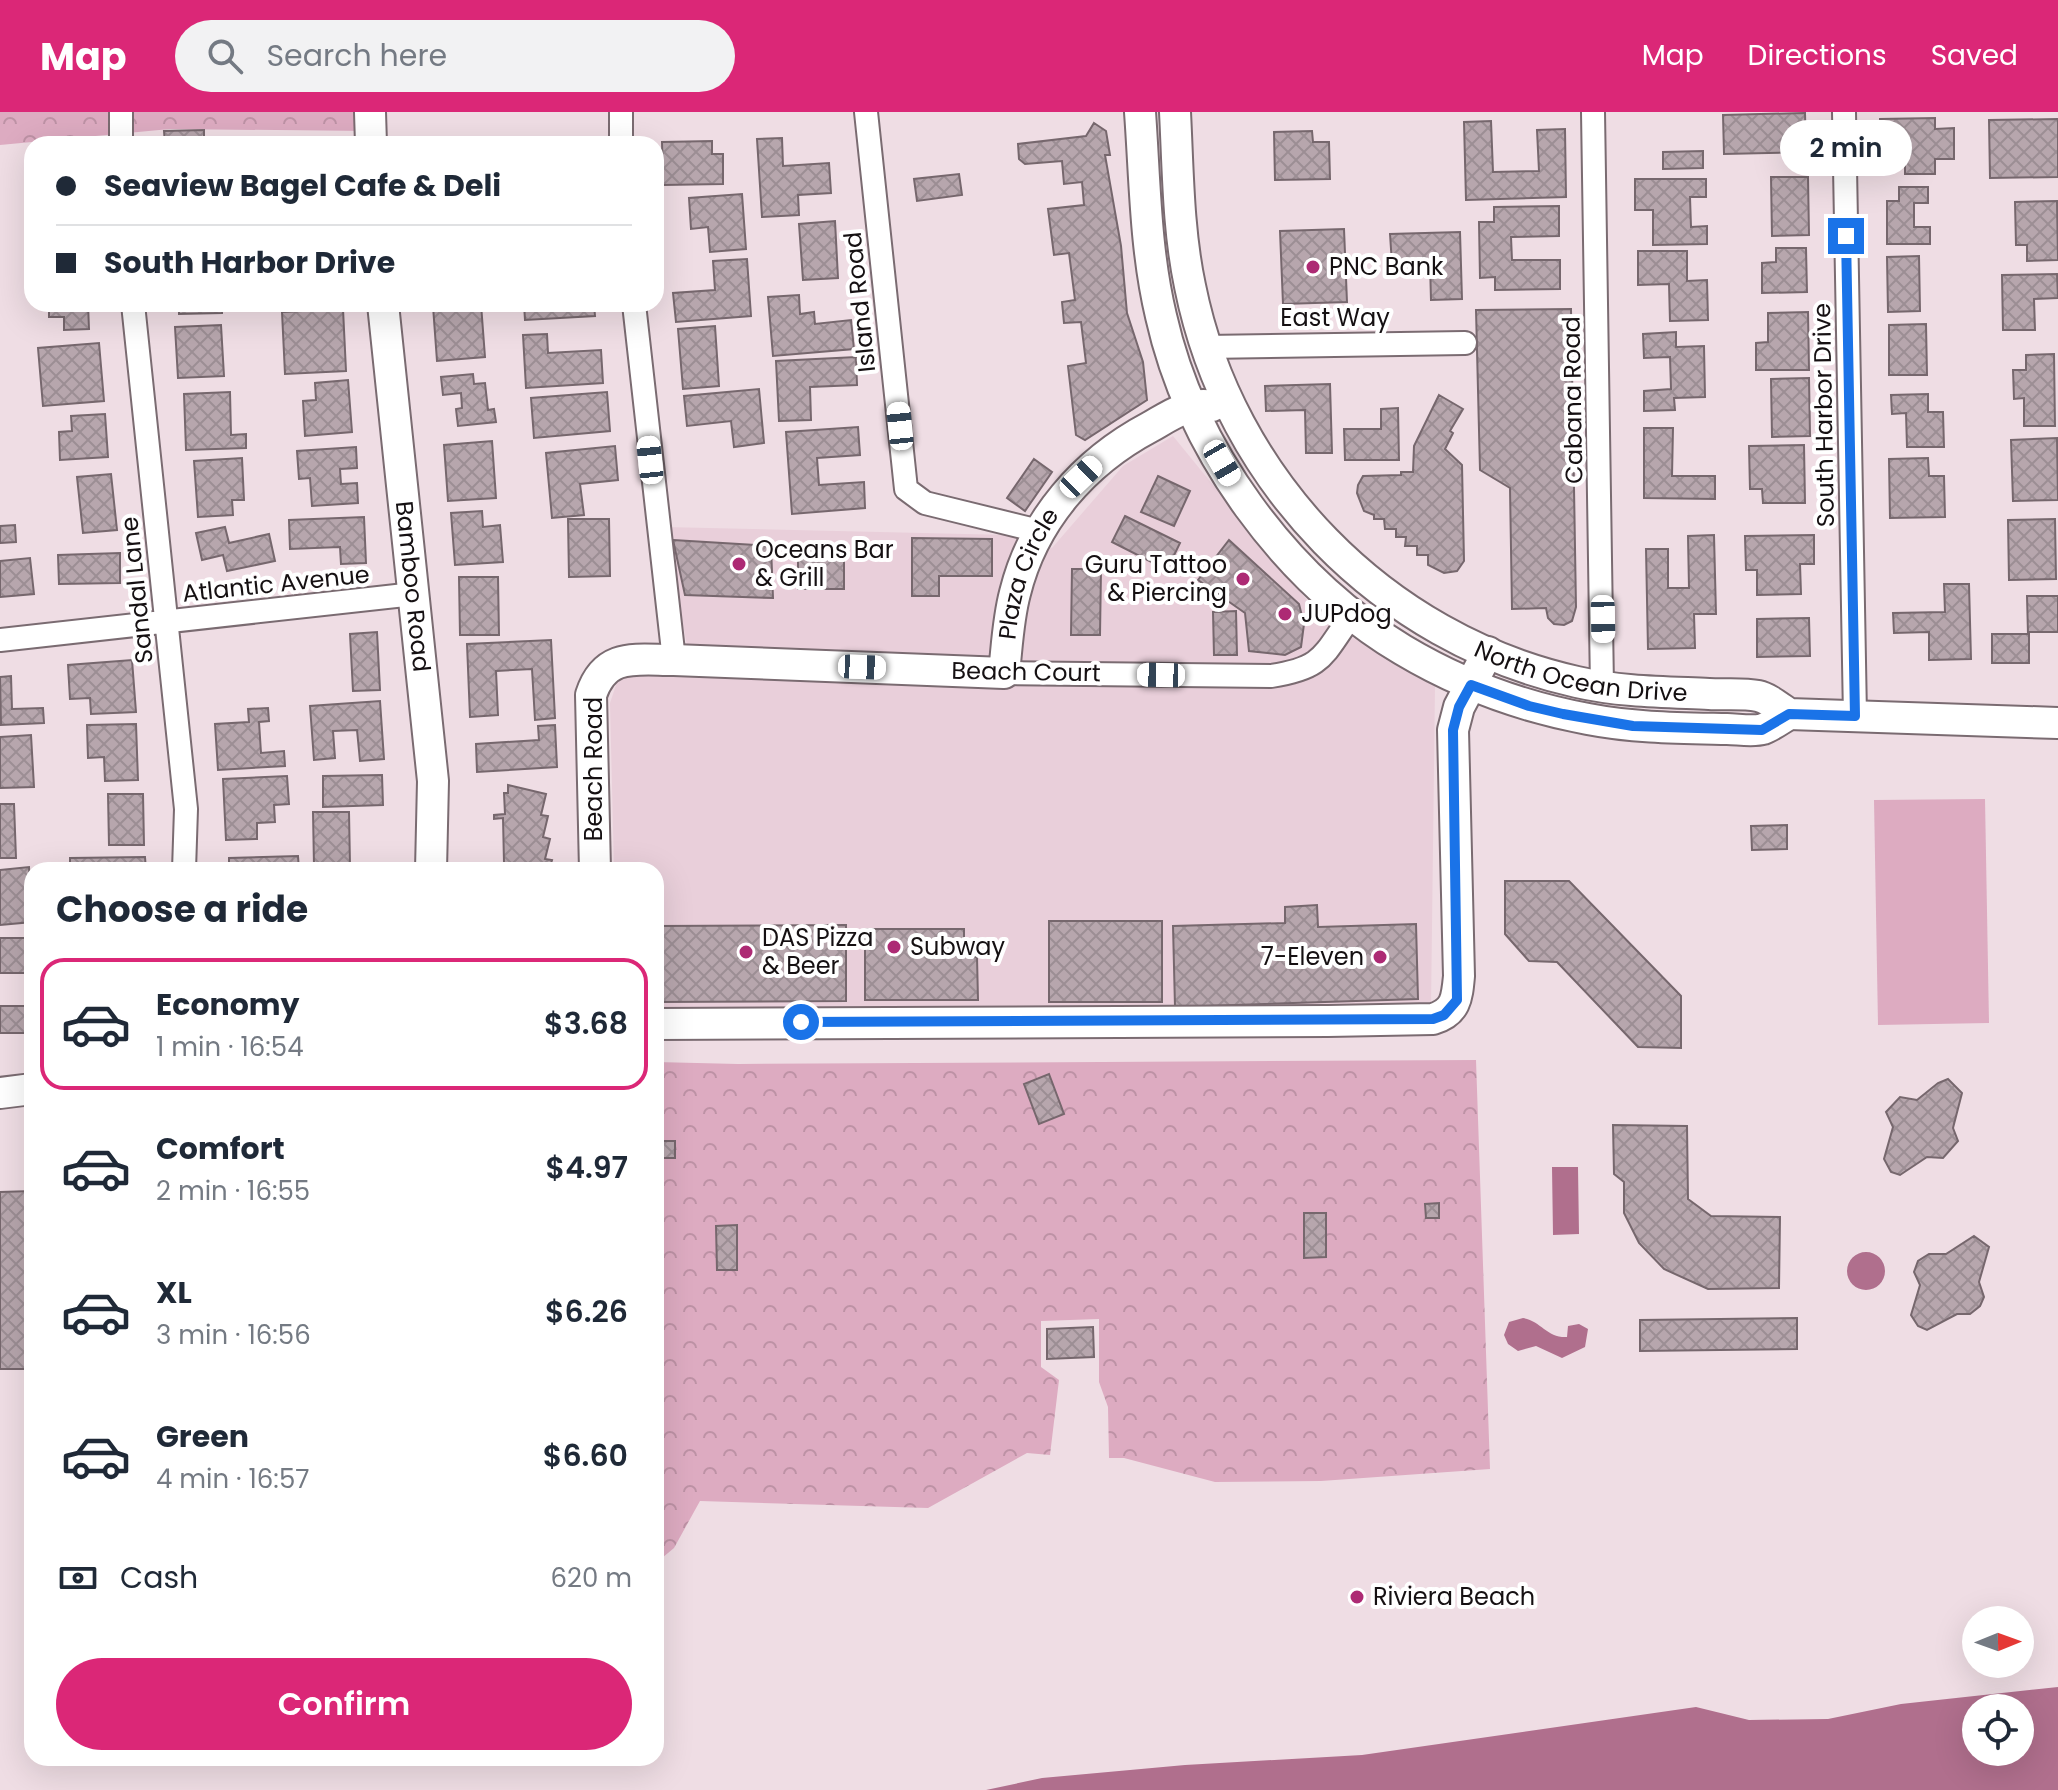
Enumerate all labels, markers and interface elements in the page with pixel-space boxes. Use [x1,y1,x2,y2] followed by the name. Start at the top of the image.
[175,20,735,92] search box
[40,30,127,83] text: Map
[203,34,247,78] icon: search
[267,34,447,77] text: Search here
[1642,36,1704,75] text: Map
[1748,36,1887,75] text: Directions
[1931,36,2018,75] text: Saved
[1780,120,1912,176] callout: 2 min
[1810,130,1882,166] text: 2 min
[104,164,501,207] text: Seaview Bagel Cafe & Deli
[1828,218,1864,254] route end
[836,230,883,374] street label: Island Road
[104,241,395,284] text: South Harbor Drive
[1329,250,1444,283] place label: PNC Bank
[1304,258,1322,276] marker: PNC Bank
[1280,301,1390,334] street label: East Way
[1805,303,1842,527] street label: South Harbor Drive
[1555,316,1590,484] street label: Cabana Road
[886,401,914,451] car
[636,435,664,485] car
[1200,436,1244,490] car
[1055,452,1107,502] car
[388,499,438,673] street label: Bamboo Road
[990,501,1066,641] street label: Plaza Circle
[112,515,161,665] street label: Sandal Lane
[755,533,894,594] place label: Oceans Bar & Grill
[1085,548,1227,609] place label: Guru Tattoo & Piercing
[730,555,748,573] marker: Oceans Bar & Grill
[181,557,371,610] street label: Atlantic Avenue
[1234,570,1252,588] marker: Guru Tattoo & Piercing
[1591,595,1615,643] car
[1301,597,1392,630] place label: JUPdog
[1276,605,1294,623] marker: JUPdog
[1469,632,1688,709] street label: North Ocean Drive
[838,654,886,680] car
[951,654,1101,689] street label: Beach Court
[1137,663,1185,687] car
[577,697,610,841] street label: Beach Road
[56,884,308,935] text: Choose a ride
[762,921,874,982] place label: DAS Pizza & Beer
[910,930,1006,963] place label: Subway
[885,938,903,956] marker: Subway
[1261,940,1364,973] place label: 7-Eleven
[737,943,755,961] marker: DAS Pizza & Beer
[1371,948,1389,966] marker: 7-Eleven
[156,983,300,1026] text: Economy
[60,988,132,1060] icon: car
[544,1002,628,1045] text: $3.68
[783,1004,819,1040] route start
[156,1029,304,1065] text: 1 min · 16:54
[156,1127,285,1170] text: Comfort
[60,1132,132,1204] icon: car
[546,1146,628,1189] text: $4.97
[156,1173,310,1209] text: 2 min · 16:55
[156,1271,192,1314] text: XL
[60,1276,132,1348] icon: car
[545,1290,628,1333] text: $6.26
[156,1317,311,1353] text: 3 min · 16:56
[156,1415,249,1458] text: Green
[60,1420,132,1492] icon: car
[543,1434,628,1477] text: $6.60
[156,1461,309,1497] text: 4 min · 16:57
[56,1556,100,1600] icon: cash
[120,1556,198,1599] text: Cash
[550,1560,632,1596] text: 620 m
[1373,1580,1535,1613] place label: Riviera Beach
[1348,1588,1366,1606] marker: Riviera Beach
[1962,1606,2034,1678] north arrow
[1962,1606,2034,1766] map controls
[56,1658,632,1750] button: Confirm
[1962,1694,2034,1766] button: locate

